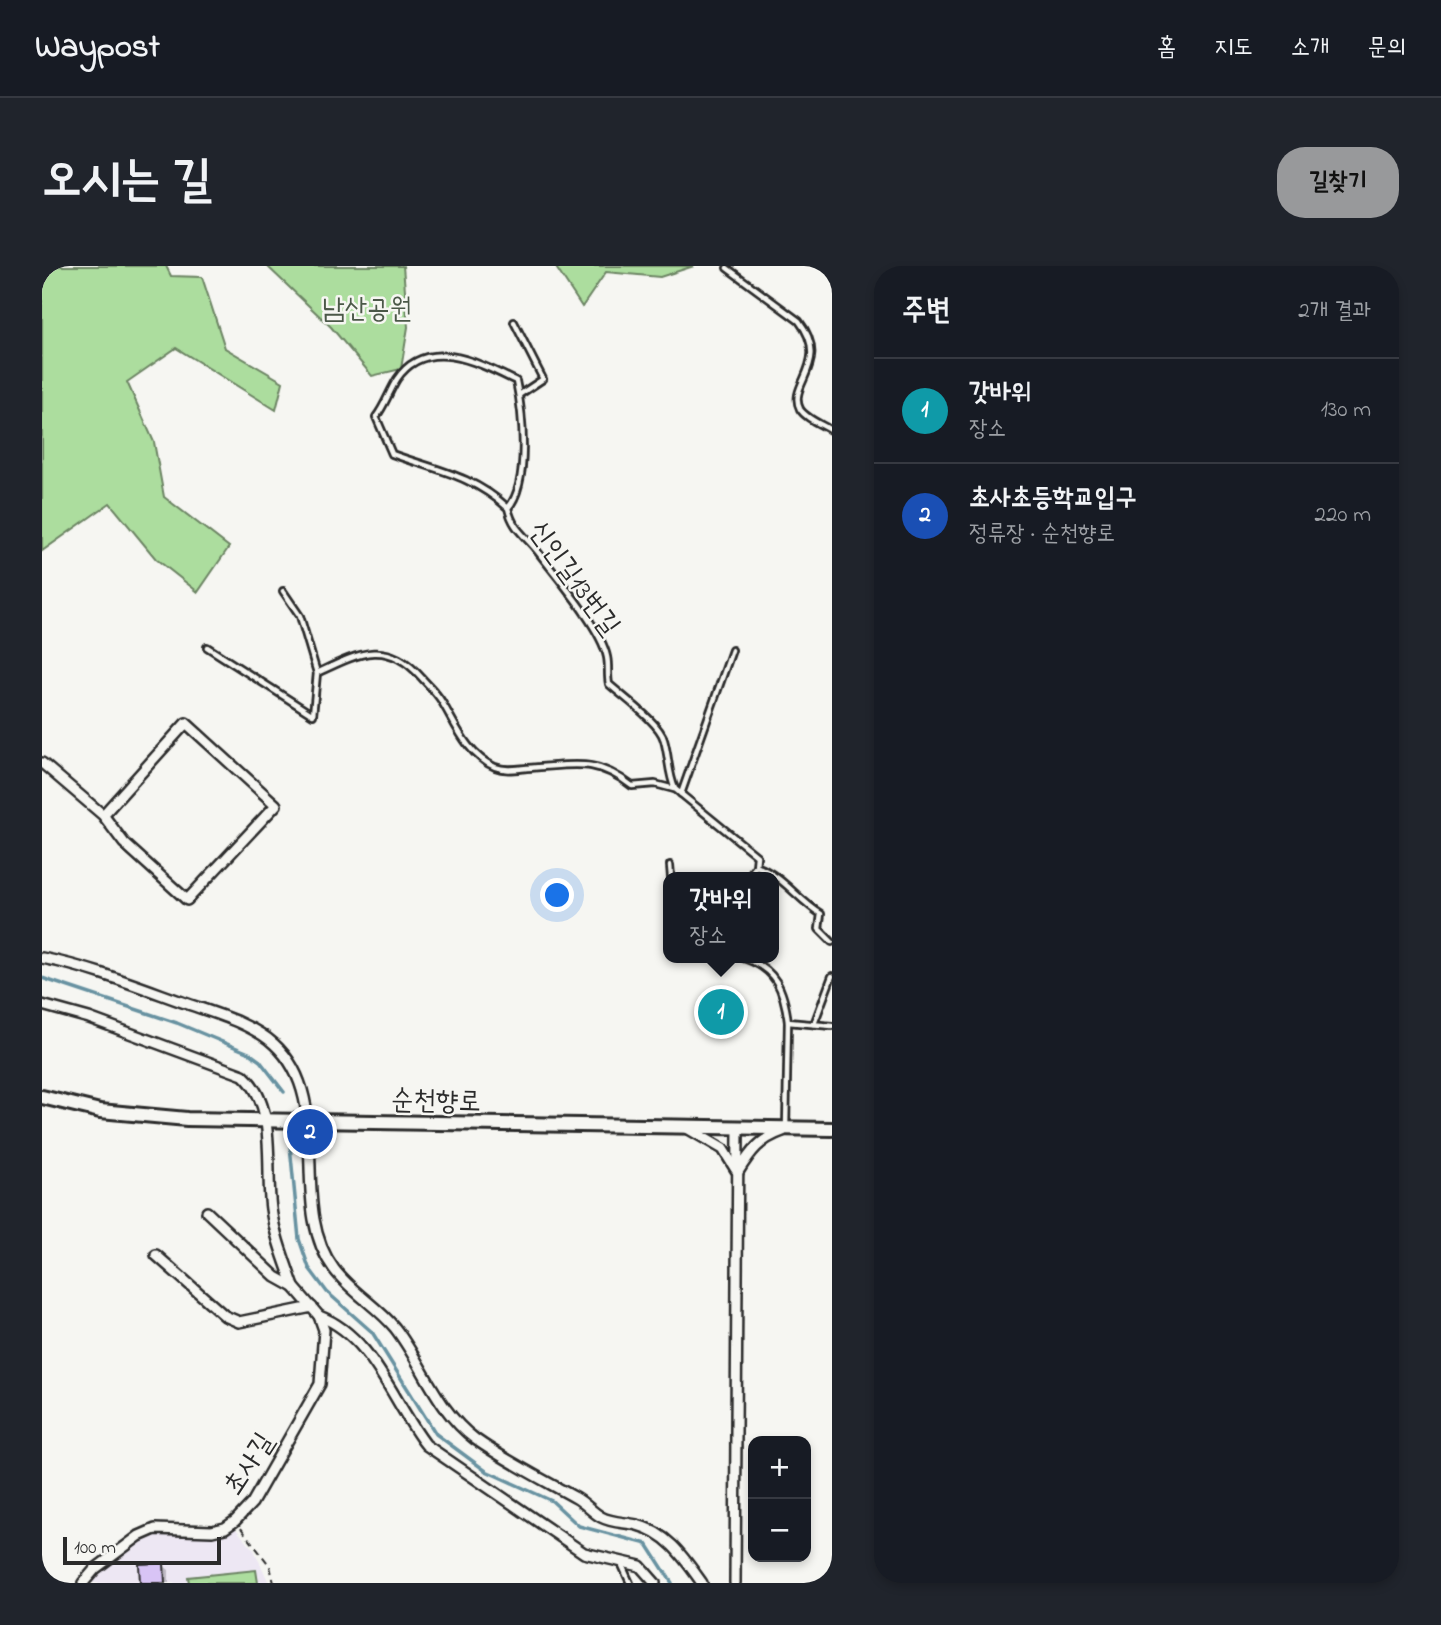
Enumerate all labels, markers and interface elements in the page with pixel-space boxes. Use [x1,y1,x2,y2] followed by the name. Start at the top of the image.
[35,24,160,72] text: Waypost
[1157,31,1176,66] text: 홈
[1214,31,1253,66] text: 지도
[1291,31,1329,66] text: 소개
[1367,31,1406,66] text: 문의
[42,146,212,218] text: 오시는 길
[1277,147,1399,218] button: 길찾기
[322,290,412,331] park label: 남산공원
[902,290,950,334] text: 주변
[1298,295,1371,328] text: 2개 결과
[969,375,1032,413] text: 갓바위
[921,394,929,427] text: 1
[1321,394,1371,427] text: 130 m
[969,413,1006,446] text: 장소
[969,480,1136,518] text: 초사초등학교입구
[919,499,931,532] text: 2
[1315,499,1371,532] text: 220 m
[517,513,629,645] street label: 신인길13번길
[969,518,1115,551] text: 정류장 · 순천향로
[663,872,779,963] popup
[540,878,574,912] your location
[690,882,752,920] text: 갓바위
[690,920,727,953] text: 장소
[698,986,744,1038] pin: 1
[391,1081,481,1124] street label: 순천향로
[287,1106,333,1158] pin: 2
[214,1425,286,1504] street label: 초사길
[748,1436,811,1562] map controls
[748,1436,811,1499] button: +
[748,1499,811,1562] button: −
[63,1534,220,1566] scale bar
[74,1535,116,1562] text: 100 m

